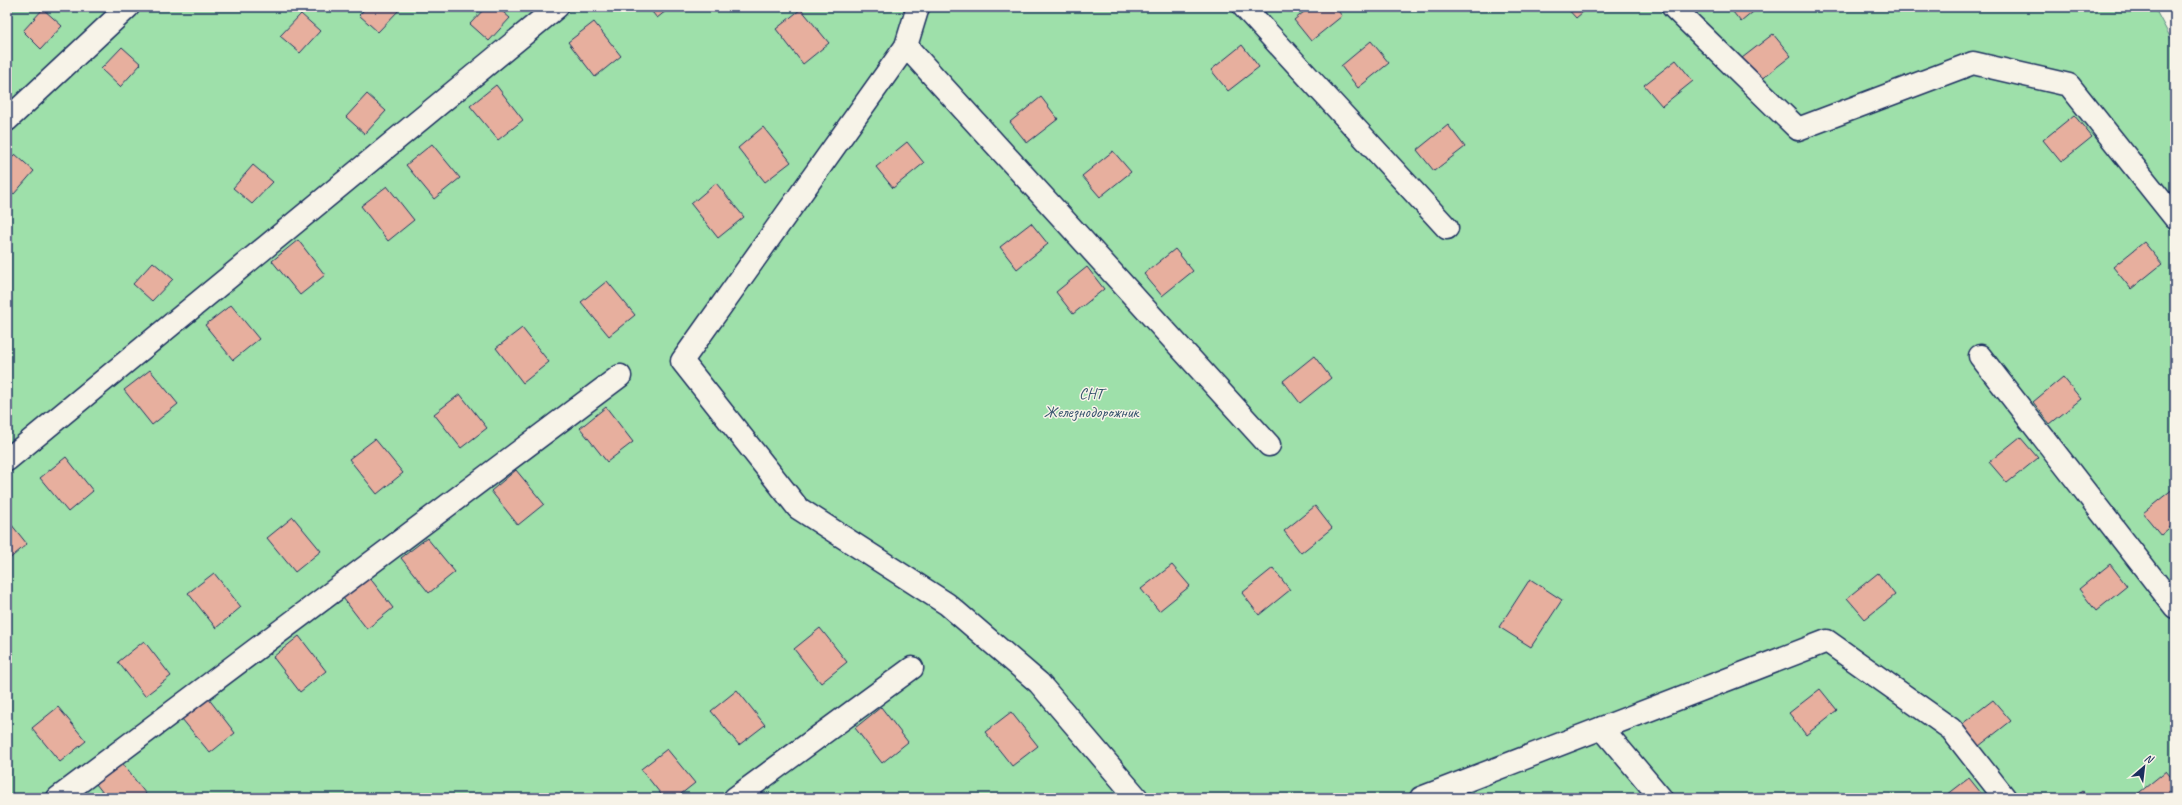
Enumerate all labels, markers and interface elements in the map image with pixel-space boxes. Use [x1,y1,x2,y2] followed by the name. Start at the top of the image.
[1044,384,1139,422] park label: СНТ Железнодорожник
[2124,747,2164,787] north arrow
[2142,750,2157,767] text: N

